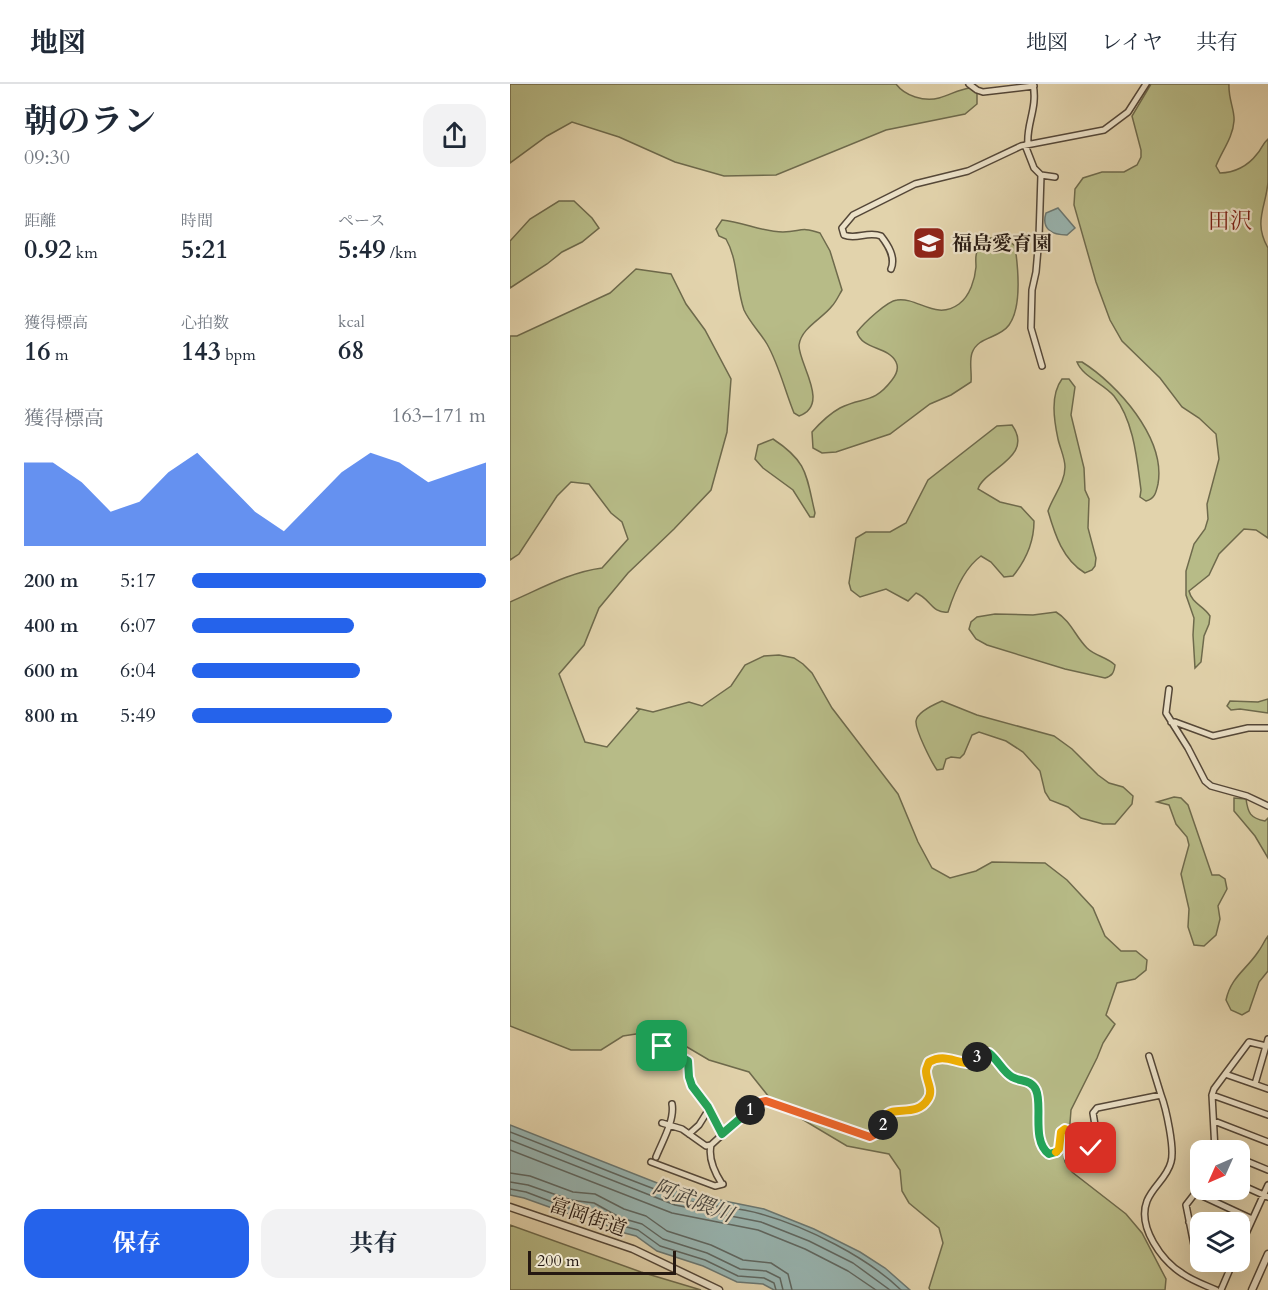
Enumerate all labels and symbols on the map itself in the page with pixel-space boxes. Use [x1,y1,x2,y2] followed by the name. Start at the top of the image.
[1208,206,1252,236] district label: 田沢
[911,225,947,261] school or university icon: 福島愛育園
[952,230,1052,257] place label: 福島愛育園
[636,1020,687,1071] pin
[962,1042,992,1072] pin: 3
[735,1095,765,1125] pin: 1
[868,1110,898,1140] pin: 2
[1065,1122,1116,1173] pin
[1190,1140,1250,1200] north arrow
[649,1172,739,1230] water label: 阿武隈川
[546,1191,630,1243] street label: 富岡街道
[528,1248,676,1276] scale bar

